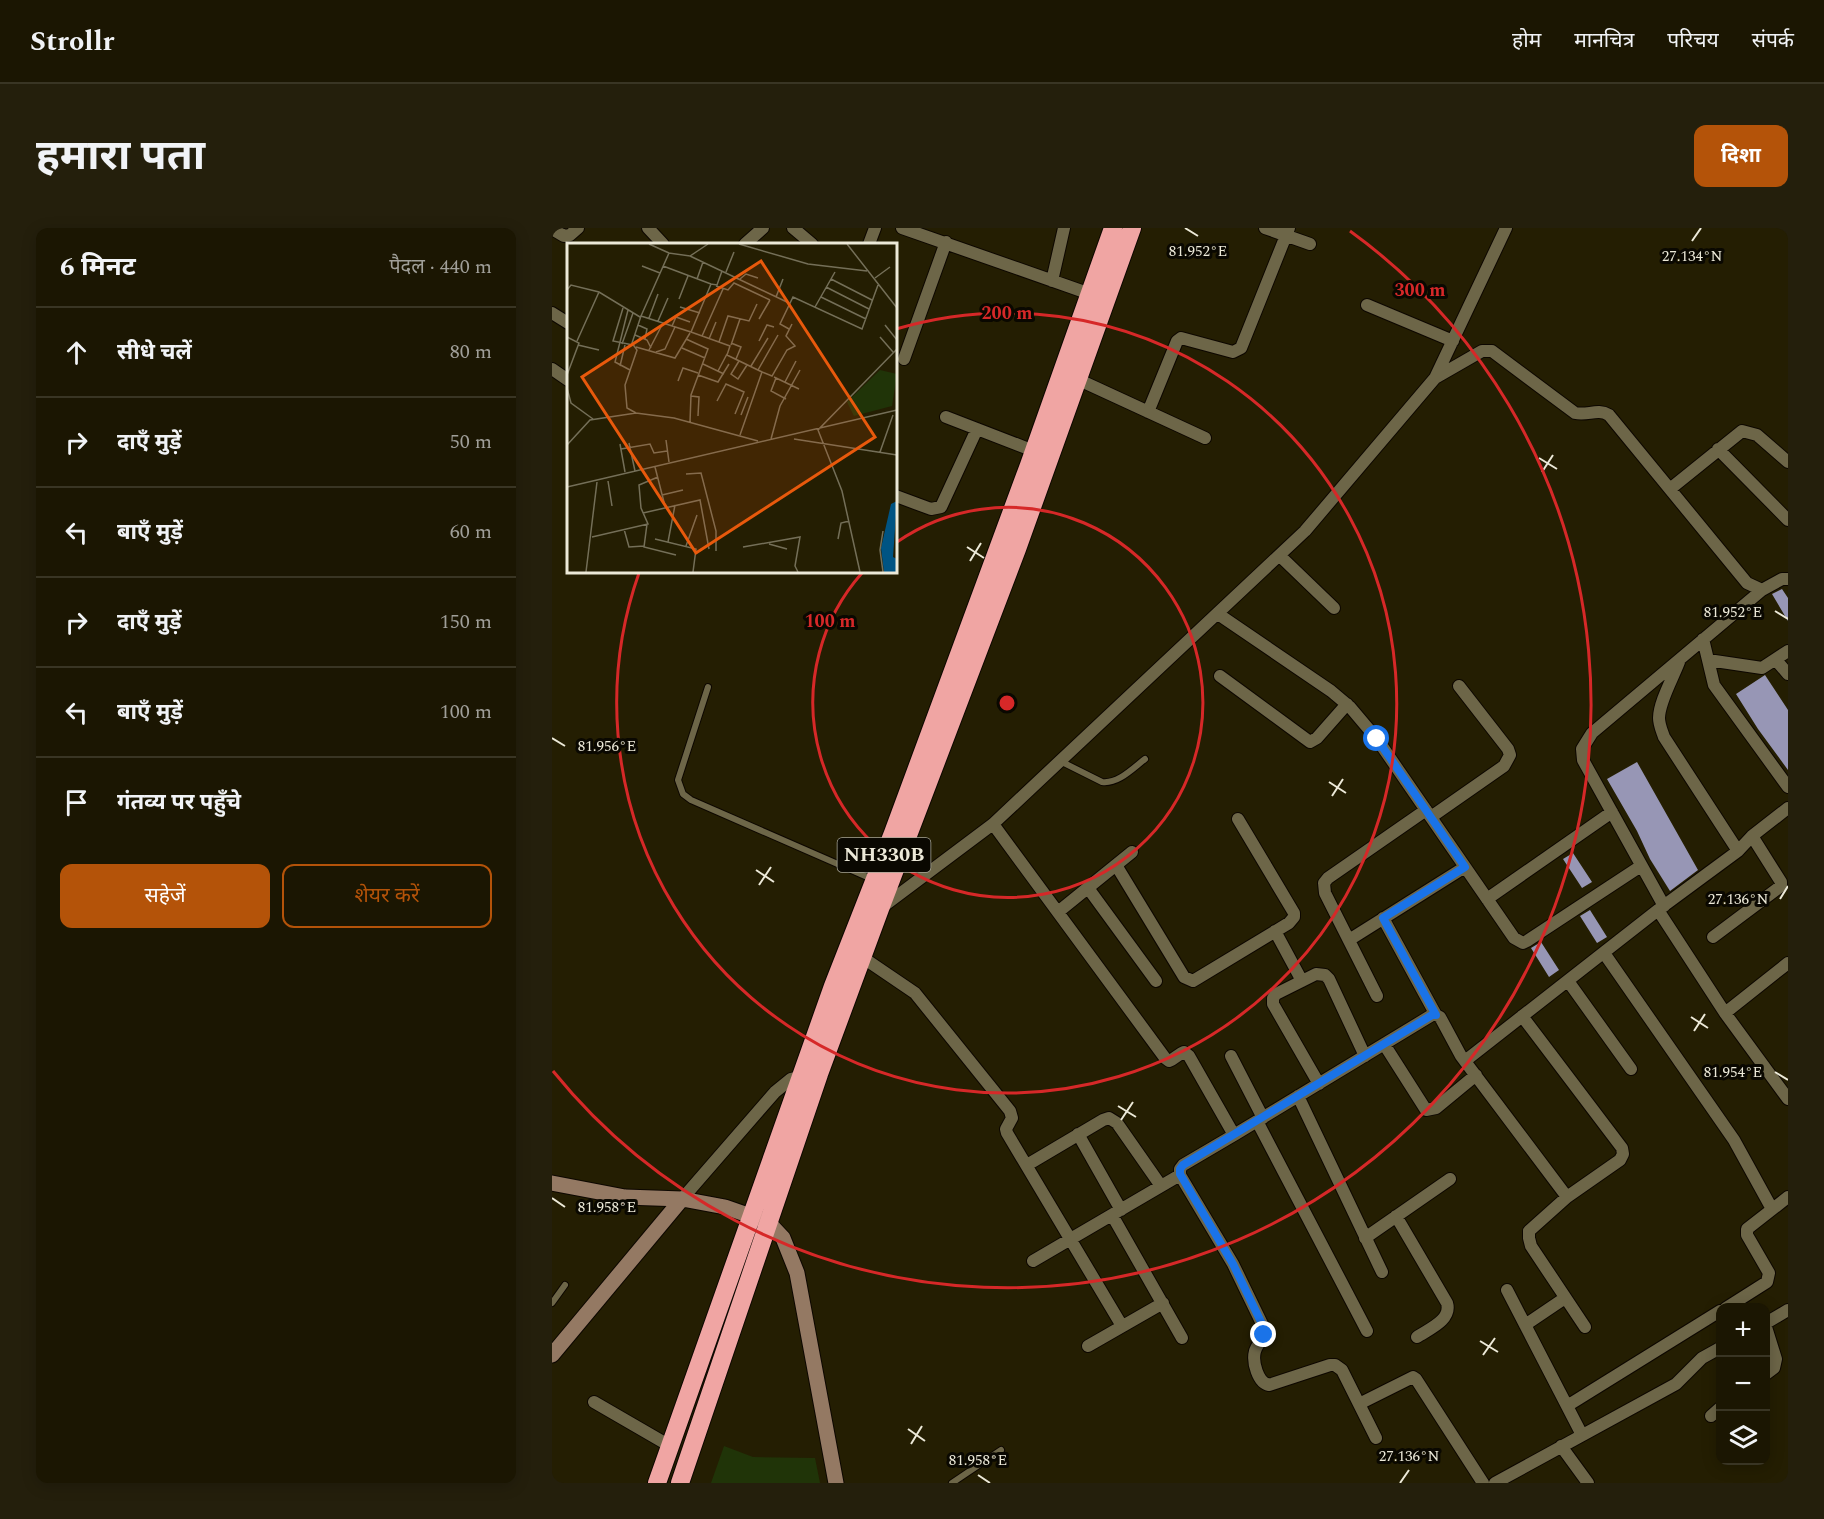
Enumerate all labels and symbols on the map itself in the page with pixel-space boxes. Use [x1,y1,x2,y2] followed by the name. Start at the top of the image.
[1169,240,1227,263] text: 81.952°E
[567,243,897,573] inset map
[1662,245,1722,268] text: 27.134°N
[1394,277,1446,304] text: 300 m
[981,300,1033,327] text: 200 m
[1704,601,1762,624] text: 81.952°E
[804,608,856,635] text: 100 m
[997,693,1017,713] centre of rings
[1363,725,1389,751] route start
[578,735,636,758] text: 81.956°E
[838,838,930,872] road number: NH330B
[1708,888,1768,911] text: 27.136°N
[1704,1061,1762,1084] text: 81.954°E
[578,1196,636,1219] text: 81.958°E
[1250,1321,1276,1347] route end
[1379,1445,1439,1468] text: 27.136°N
[949,1449,1007,1472] text: 81.958°E

